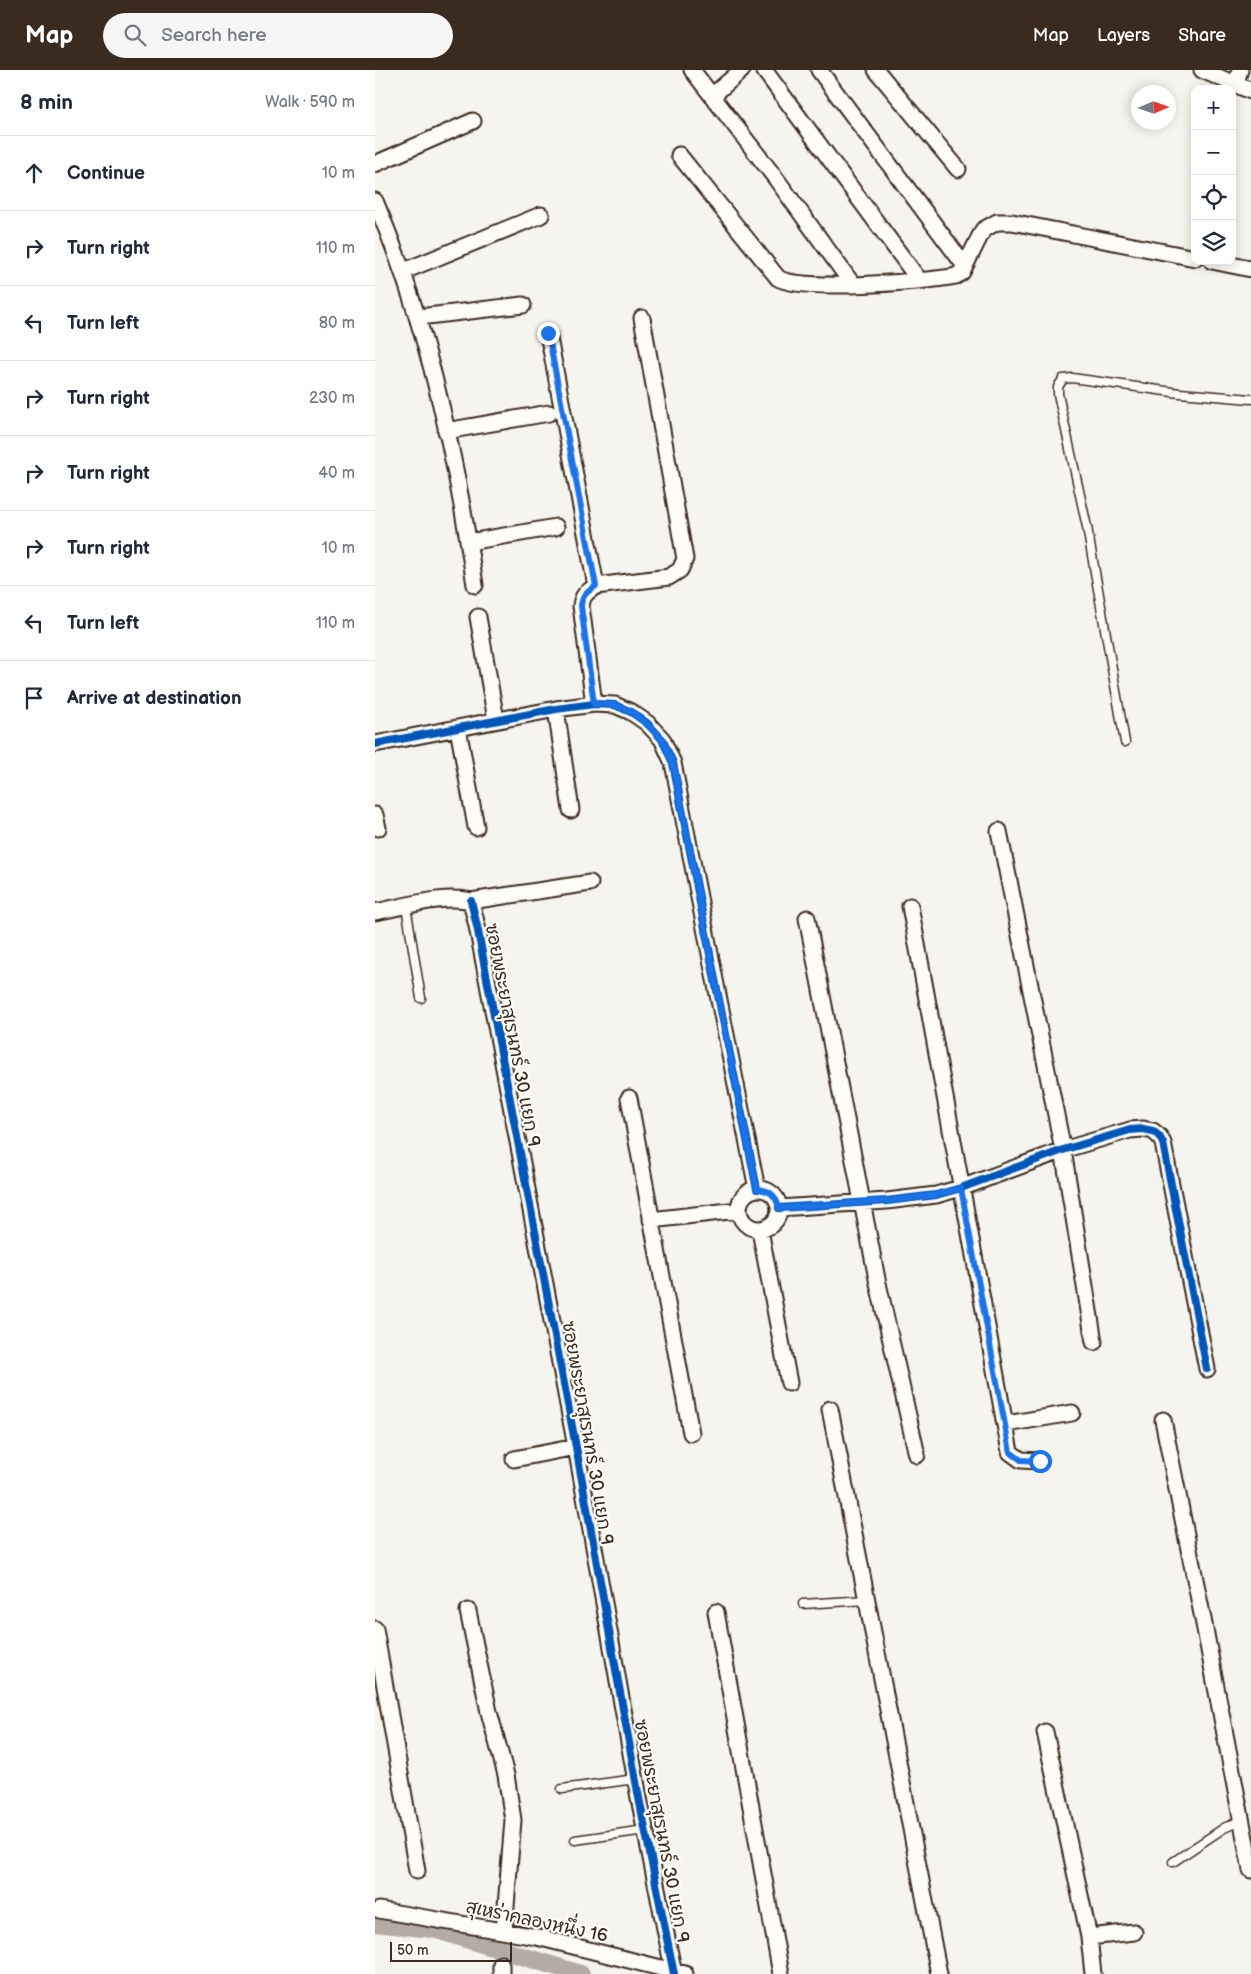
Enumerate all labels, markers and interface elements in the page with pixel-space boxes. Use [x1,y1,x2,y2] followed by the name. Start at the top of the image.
[103,13,453,58] search box
[25,21,73,50] text: Map
[121,21,149,49] icon: search
[161,24,267,47] text: Search here
[1033,25,1069,46] text: Map
[1097,25,1150,46] text: Layers
[1178,25,1226,46] text: Share
[1131,85,1176,130] north arrow
[1191,85,1236,265] map controls
[1191,85,1236,130] button: +
[20,90,73,115] text: 8 min
[265,93,355,112] text: Walk · 590 m
[1191,130,1236,175] button: −
[20,159,48,187] icon: ahead
[67,162,145,185] text: Continue
[322,164,355,183] text: 10 m
[1191,175,1236,220] button: locate
[1191,220,1236,265] button: layers
[20,234,48,262] icon: right
[67,237,150,260] text: Turn right
[316,239,355,258] text: 110 m
[20,309,48,337] icon: left
[67,312,139,335] text: Turn left
[319,314,355,333] text: 80 m
[537,322,560,345] route end
[20,384,48,412] icon: right
[67,387,150,410] text: Turn right
[309,389,355,408] text: 230 m
[20,459,48,487] icon: right
[67,462,150,485] text: Turn right
[318,464,355,483] text: 40 m
[20,534,48,562] icon: right
[67,537,150,560] text: Turn right
[322,539,355,558] text: 10 m
[20,609,48,637] icon: left
[67,612,139,635] text: Turn left
[316,614,355,633] text: 110 m
[20,684,48,712] icon: arrive
[67,687,242,710] text: Arrive at destination
[478,921,547,1149] street label: ซอยพระยาสุเรนทร์ 30 แยก 9
[555,1319,620,1547] street label: ซอยพระยาสุเรนทร์ 30 แยก 9
[1029,1450,1052,1473] route start
[627,1717,696,1945] street label: ซอยพระยาสุเรนทร์ 30 แยก 9
[463,1889,611,1950] street label: สุเหร่าคลองหนึ่ง 16
[390,1939,513,1962] scale bar
[397,1942,429,1959] text: 50 m

